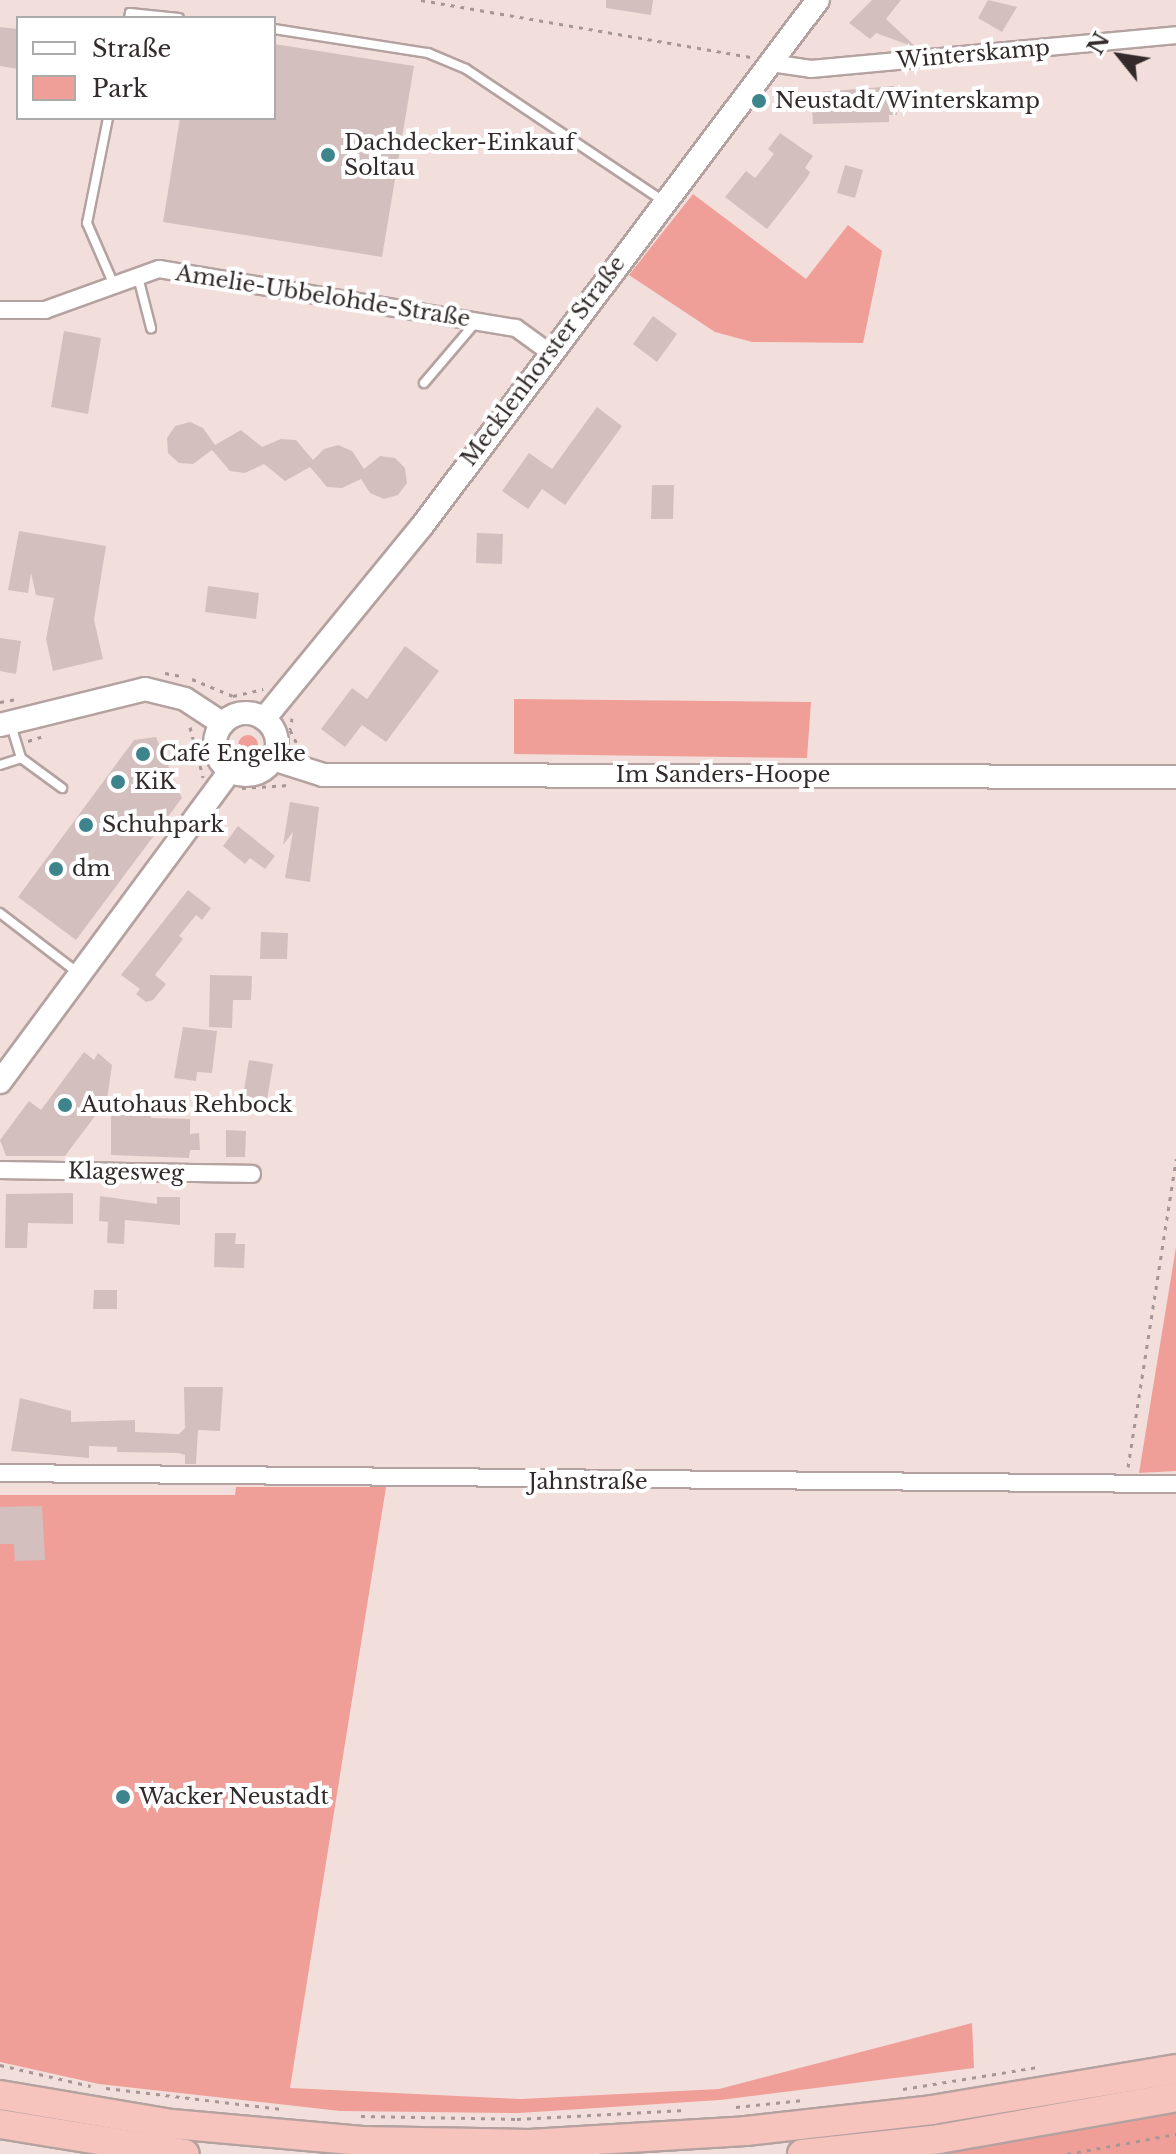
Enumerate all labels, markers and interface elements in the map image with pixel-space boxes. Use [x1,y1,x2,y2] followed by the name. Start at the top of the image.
[16,16,276,120] legend
[1080,16,1160,96] north arrow
[1082,28,1116,59] text: N
[92,34,171,63] text: Straße
[895,34,1051,74] street label: Winterskamp
[92,74,148,103] text: Park
[775,88,1040,114] place label: Neustadt/Winterskamp
[750,92,768,110] marker: Neustadt/Winterskamp
[344,129,575,180] place label: Dachdecker-Einkauf Soltau
[319,146,337,164] marker: Dachdecker-Einkauf Soltau
[455,251,631,471] street label: Mecklenhorster Straße
[174,260,472,332] street label: Amelie-Ubbelohde-Straße
[159,741,306,767] place label: Café Engelke
[134,745,152,763] marker: Café Engelke
[616,762,830,788] street label: Im Sanders-Hoope
[134,769,176,795] place label: KiK
[109,773,127,791] marker: KiK
[102,812,224,838] place label: Schuhpark
[77,816,95,834] marker: Schuhpark
[72,856,110,882] place label: dm
[47,860,65,878] marker: dm
[81,1092,293,1118] place label: Autohaus Rehbock
[56,1096,74,1114] marker: Autohaus Rehbock
[68,1158,184,1186] street label: Klagesweg
[528,1469,648,1495] street label: Jahnstraße
[139,1784,329,1810] place label: Wacker Neustadt
[114,1788,132,1806] marker: Wacker Neustadt

